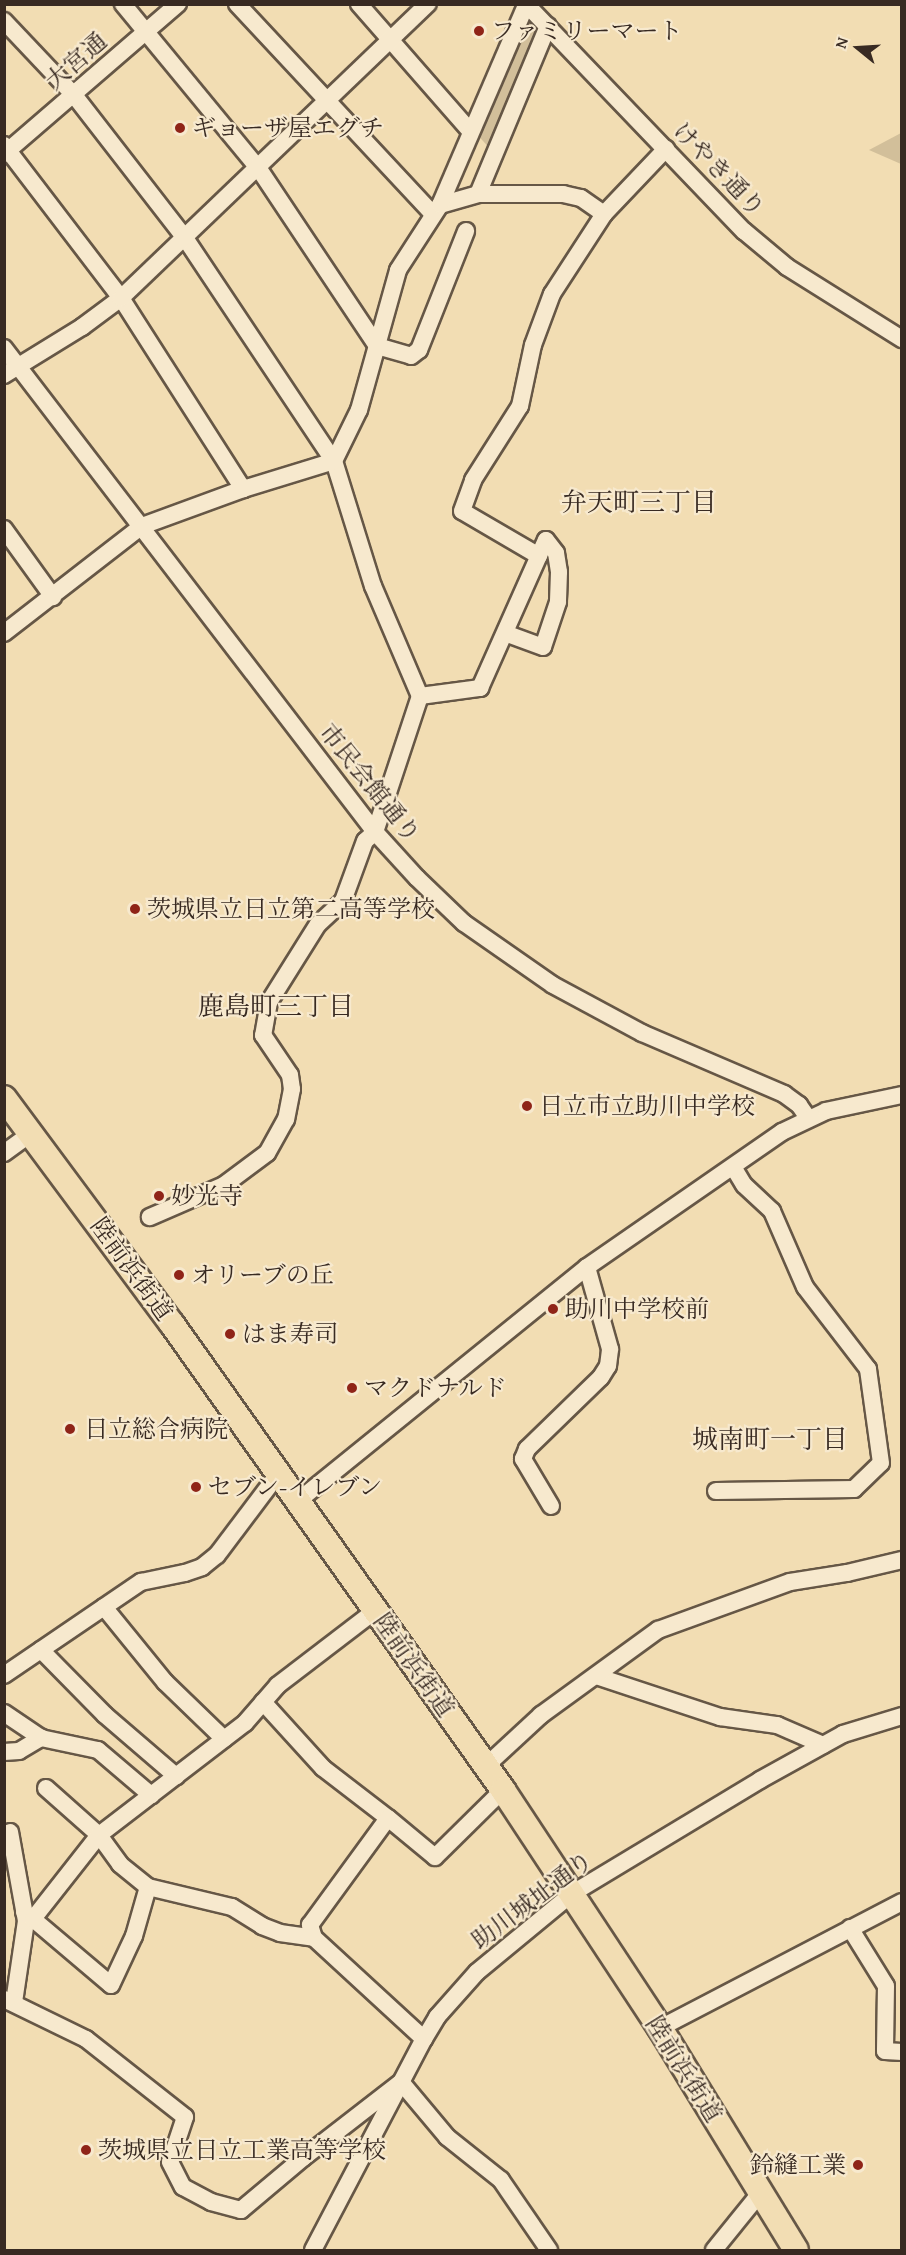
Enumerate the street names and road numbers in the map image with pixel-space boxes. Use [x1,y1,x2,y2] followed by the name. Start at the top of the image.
[39,27,113,95] street label: 大宮通
[667,116,771,222] street label: けやき通り
[313,718,427,848] street label: 市民会館通り
[85,1212,179,1326] street label: 陸前浜街道
[368,1608,460,1722] street label: 陸前浜街道
[466,1845,598,1955] street label: 助川城址通り
[640,2010,728,2128] street label: 陸前浜街道

